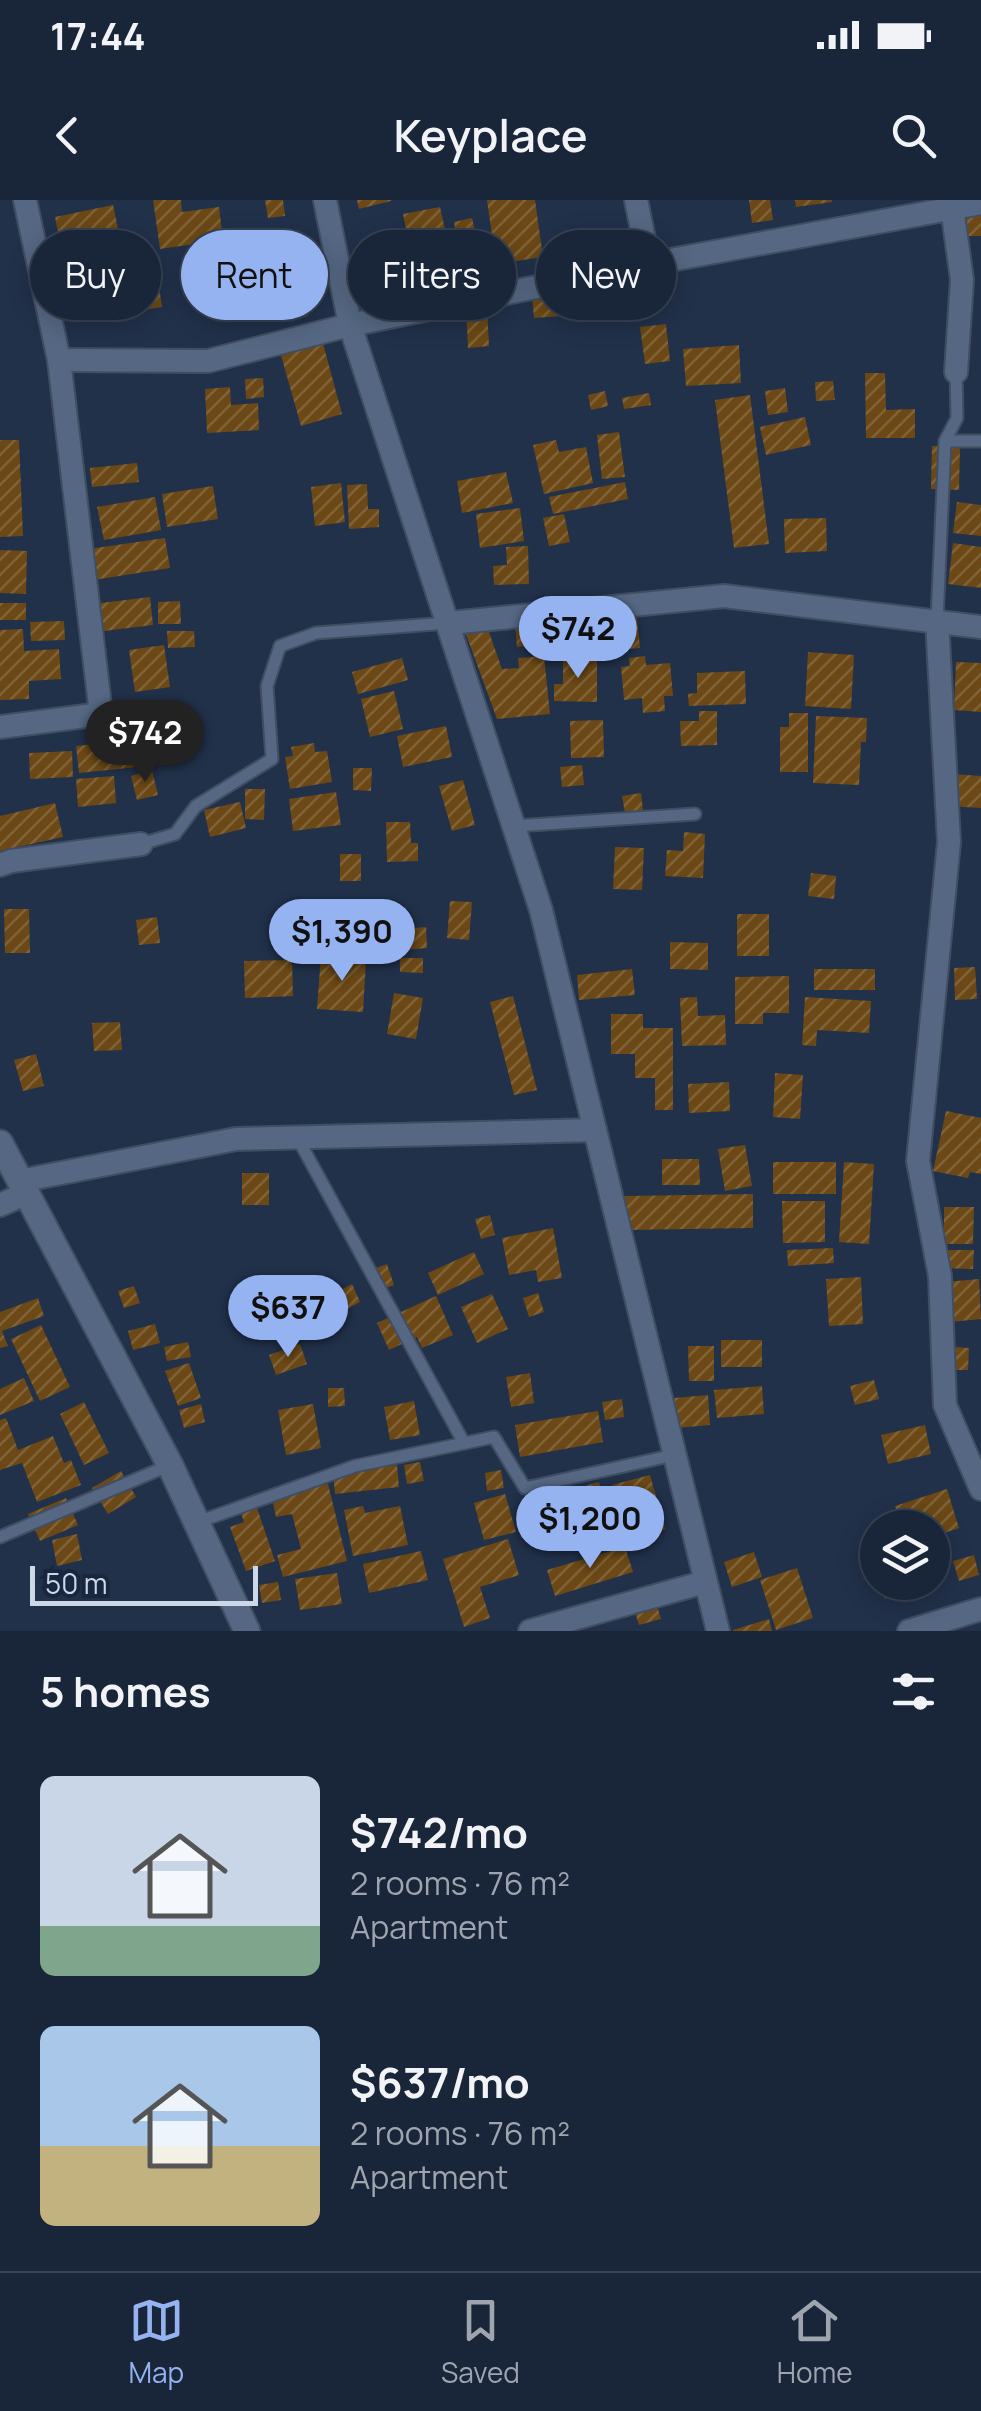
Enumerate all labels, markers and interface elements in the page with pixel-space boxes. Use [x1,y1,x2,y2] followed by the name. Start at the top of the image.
[50,9,146,61] text: 17:44
[393,104,588,166] text: Keyplace
[40,108,95,163] icon: back
[886,108,941,163] icon: search
[30,230,161,320] chip: Buy
[181,230,328,320] chip: Rent
[348,230,516,320] chip: Filters
[536,230,676,320] chip: New
[519,596,637,681] pin: $742
[541,606,615,650] text: $742
[86,700,204,785] pin: $742
[108,710,182,754] text: $742
[261,899,423,984] pin: $1,390
[291,909,393,953] text: $1,390
[229,1275,347,1360] pin: $637
[250,1285,326,1329] text: $637
[509,1486,671,1571] pin: $1,200
[538,1496,642,1540] text: $1,200
[860,1510,950,1600] map controls
[860,1510,950,1600] button: layers
[30,1561,258,1606] scale bar
[45,1564,108,1602] text: 50 m
[40,1662,211,1720] text: 5 homes
[886,1664,941,1719] icon: filters
[350,1803,528,1861] text: $742/mo
[120,1816,240,1936] icon: home
[350,1861,570,1905] text: 2 rooms · 76 m²
[350,1905,508,1949] text: Apartment
[350,2053,530,2111] text: $637/mo
[120,2066,240,2186] icon: home
[350,2111,570,2155] text: 2 rooms · 76 m²
[350,2155,508,2199] text: Apartment
[128,2293,184,2391] tab: Map
[441,2293,520,2391] tab: Saved
[777,2293,853,2391] tab: Home

